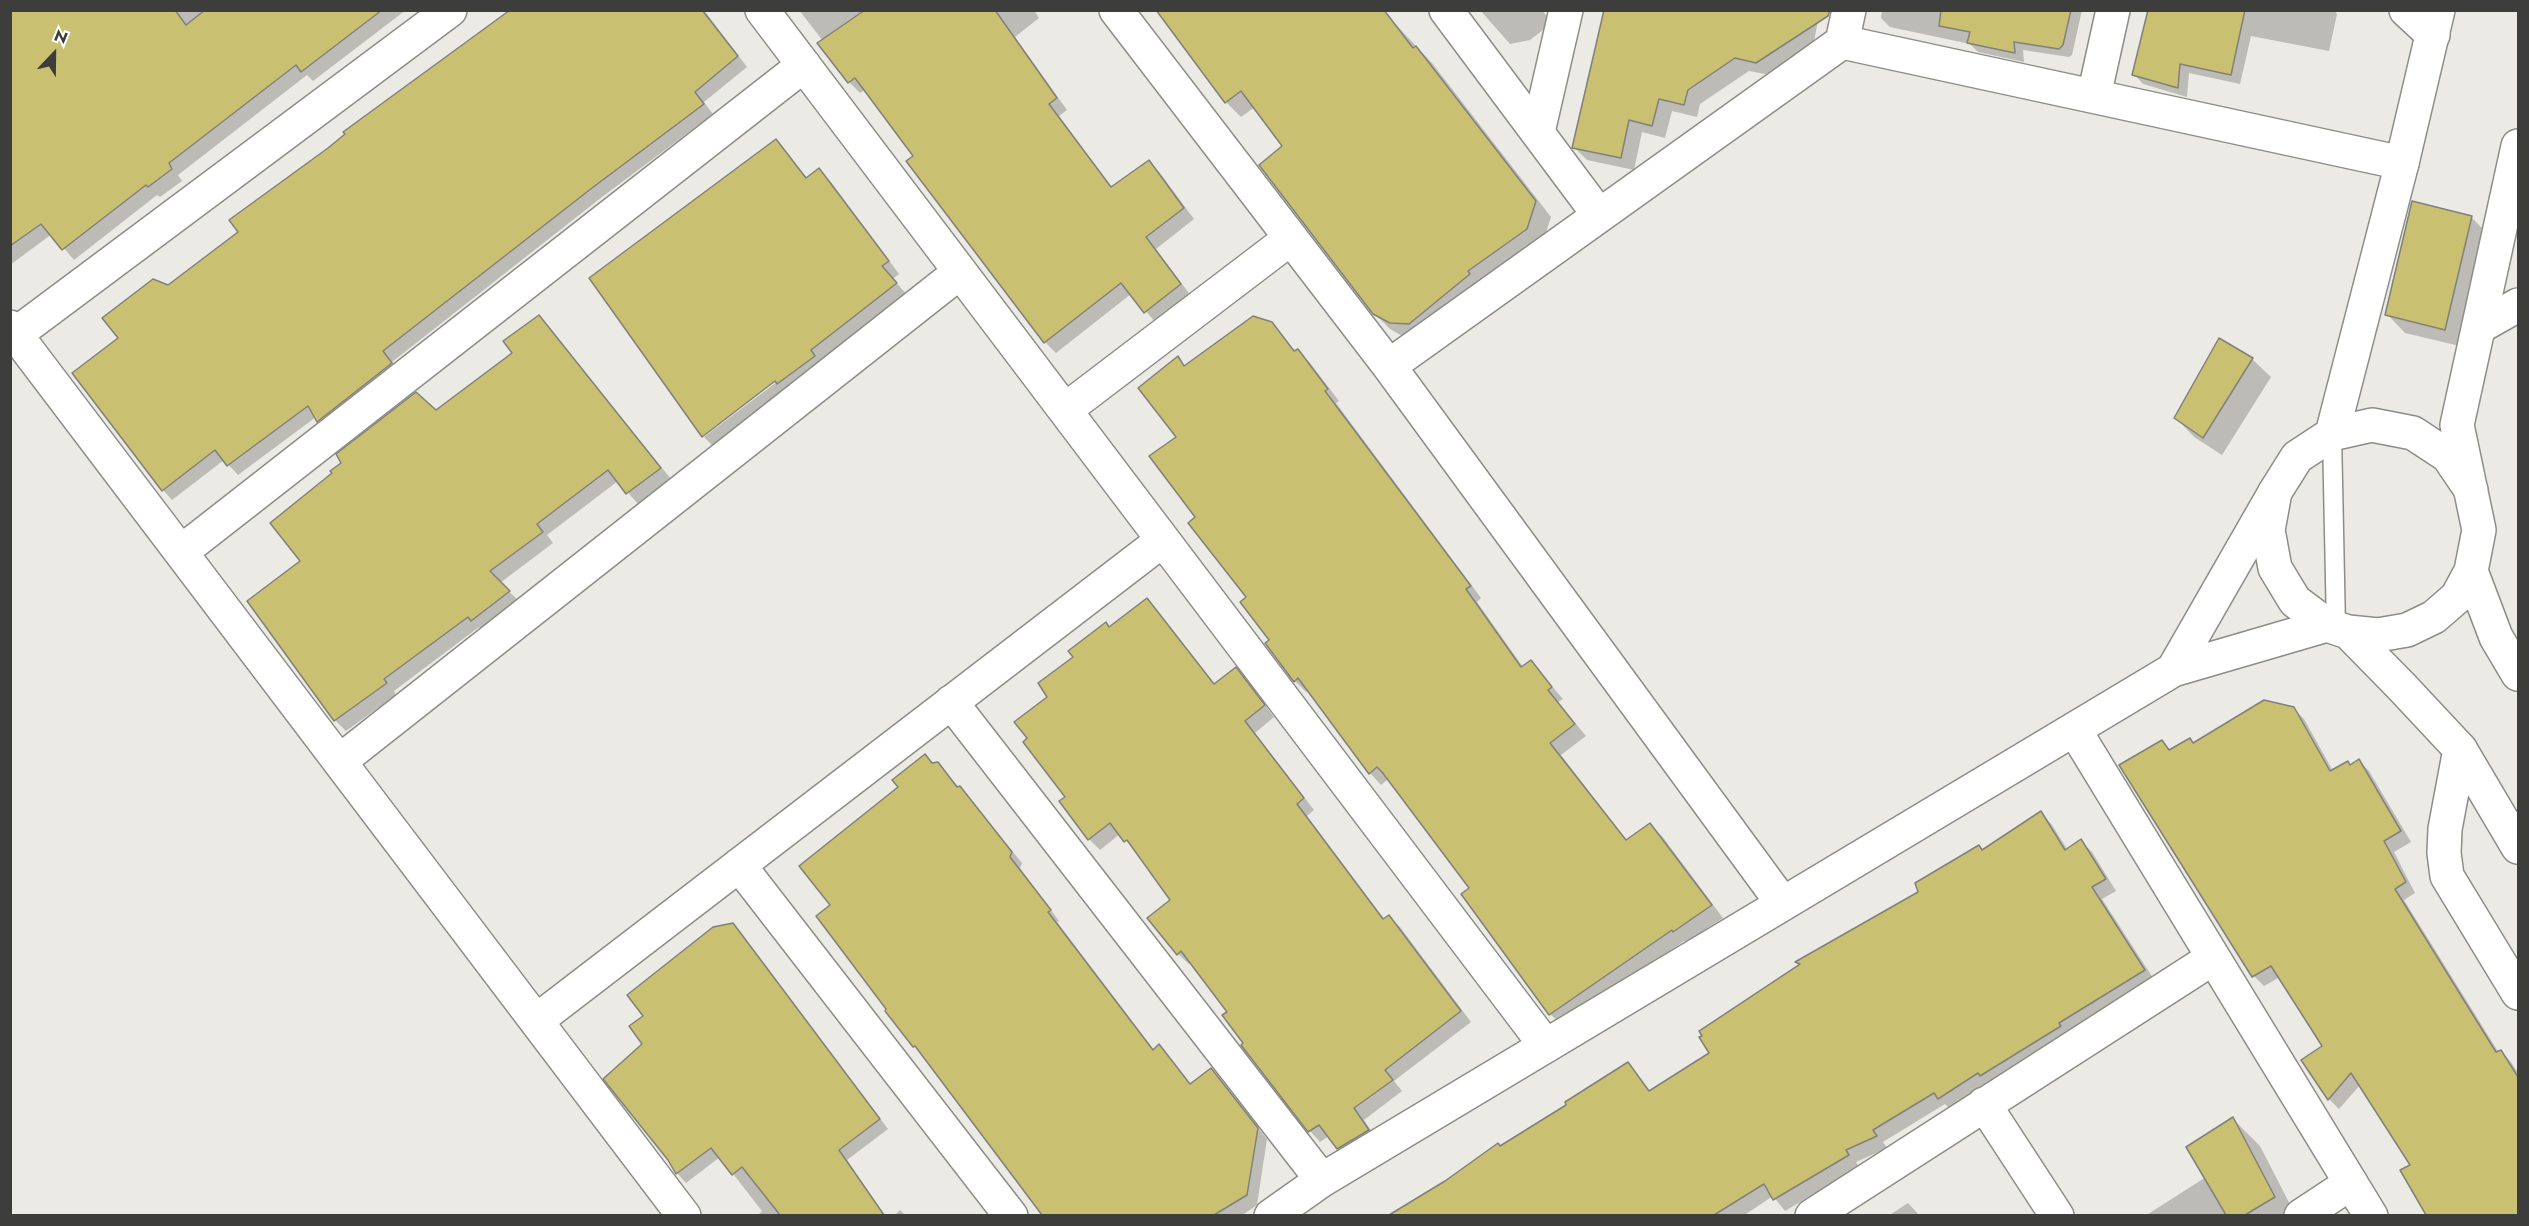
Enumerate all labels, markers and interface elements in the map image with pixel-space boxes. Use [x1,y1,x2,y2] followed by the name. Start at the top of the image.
[24,24,84,84] north arrow
[51,24,71,50] text: N

